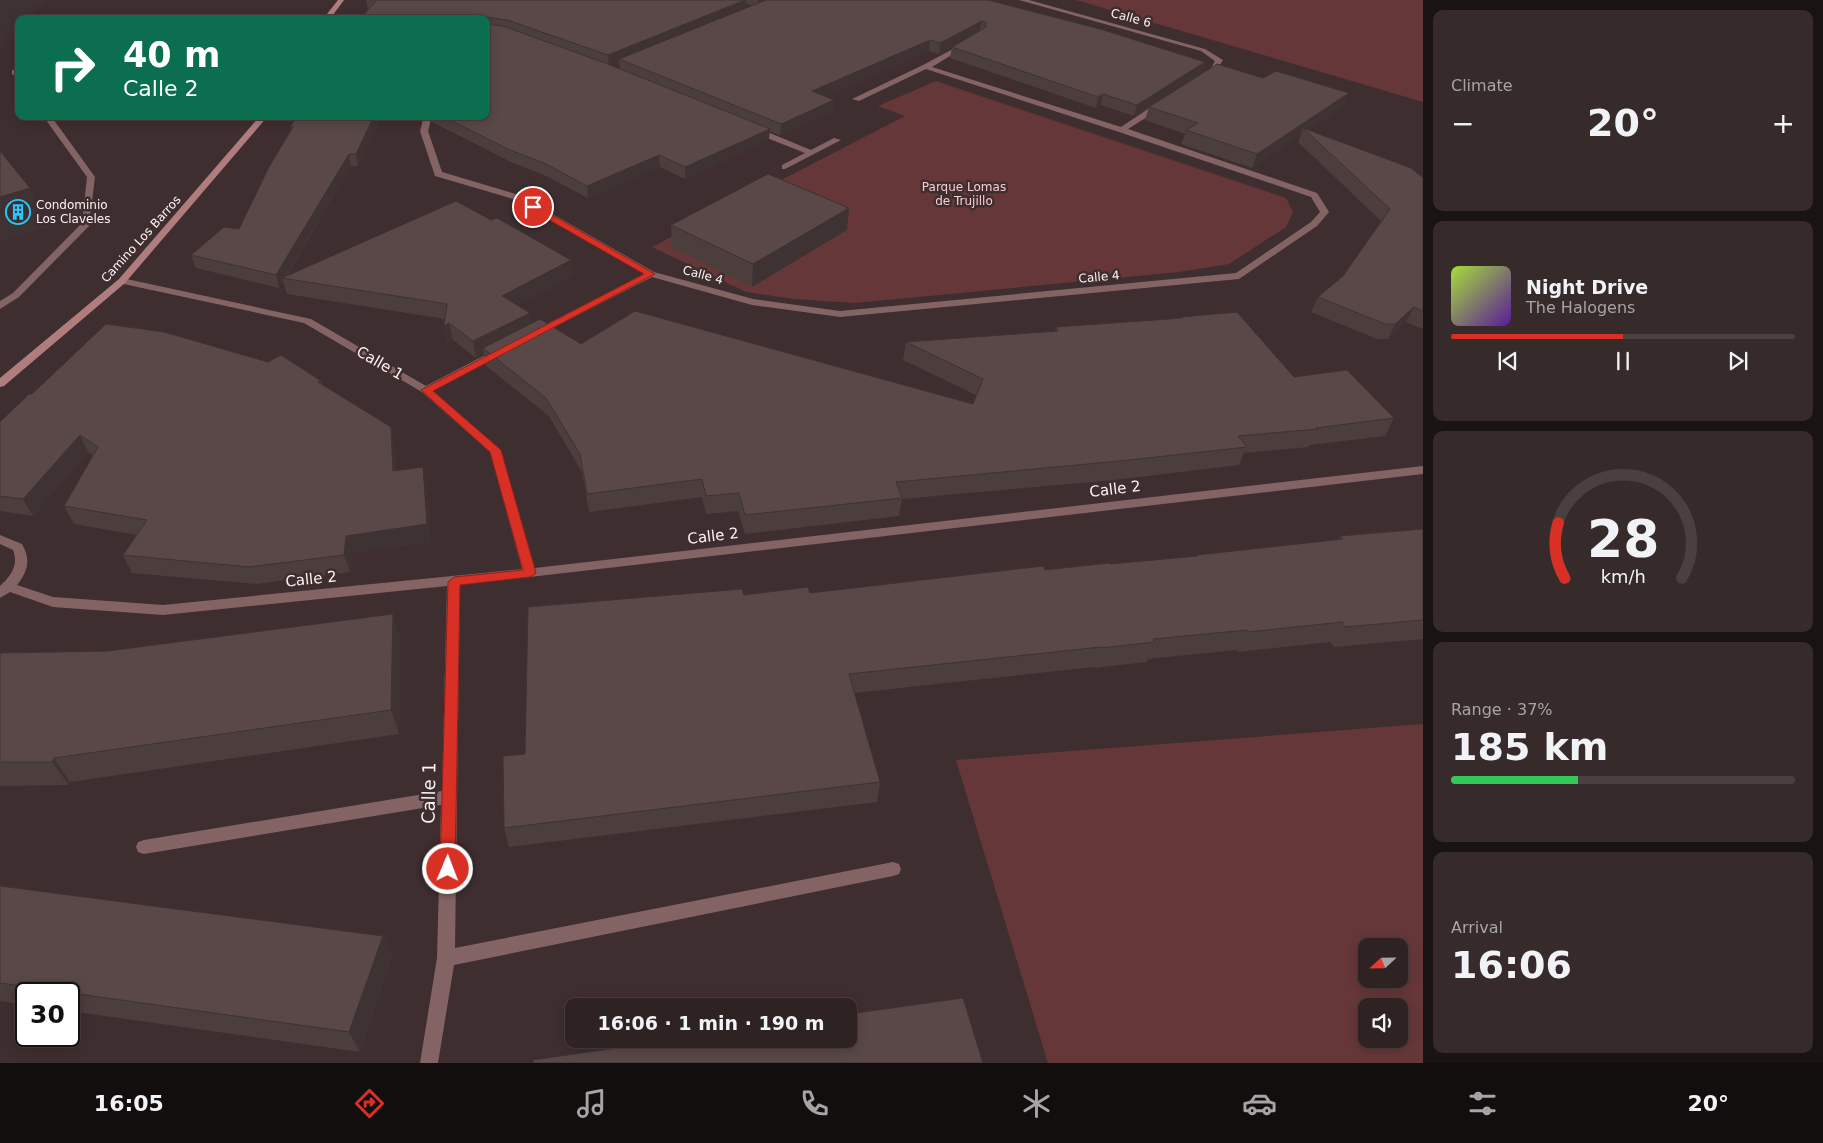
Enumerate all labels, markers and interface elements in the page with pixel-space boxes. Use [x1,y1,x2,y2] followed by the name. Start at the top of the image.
[1109,6,1153,30] street label: Calle 6
[40,35,105,100] icon: right
[123,35,220,75] text: 40 m
[123,76,199,101] text: Calle 2
[1451,76,1513,95] text: Climate
[1587,101,1659,145] text: 20°
[1451,107,1474,140] text: −
[1772,107,1795,140] text: +
[922,180,1006,208] park label: Parque Lomas de Trujillo
[512,186,554,228] pin
[98,193,184,285] street label: Camino Los Barros
[519,193,547,221] icon: arrive
[36,198,110,226] place label: Condominio Los Claveles
[5,199,31,225] building icon: Condominio Los Claveles
[681,263,725,287] street label: Calle 4
[1078,268,1120,286] street label: Calle 4
[1526,276,1648,298] text: Night Drive
[1526,298,1635,317] text: The Halogens
[353,342,407,384] street label: Calle 1
[1494,347,1522,375] icon: previous
[1609,347,1637,375] icon: pause
[1724,347,1752,375] icon: next
[1088,477,1142,501] street label: Calle 2
[1587,509,1659,569] text: 28
[686,524,740,548] street label: Calle 2
[1600,566,1646,587] text: km/h
[284,567,338,591] street label: Calle 2
[1451,700,1553,719] text: Range · 37%
[1451,725,1608,769] text: 185 km
[417,762,440,824] street label: Calle 1
[421,842,473,894] position arrow
[1451,918,1503,937] text: Arrival
[1358,938,1408,988] north arrow
[1358,938,1408,1048] map controls
[1451,943,1572,987] text: 16:06
[15,982,80,1047] speed limit sign: 30
[1358,998,1408,1048] button: sound
[597,1012,825,1034] text: 16:06 · 1 min · 190 m
[352,1086,387,1121] icon: directions
[574,1086,609,1121] icon: music
[797,1086,832,1121] icon: phone
[1019,1086,1054,1121] icon: climate
[1242,1086,1277,1121] icon: car
[1465,1086,1500,1121] icon: filters
[94,1091,164,1116] text: 16:05
[1687,1091,1729,1116] text: 20°

